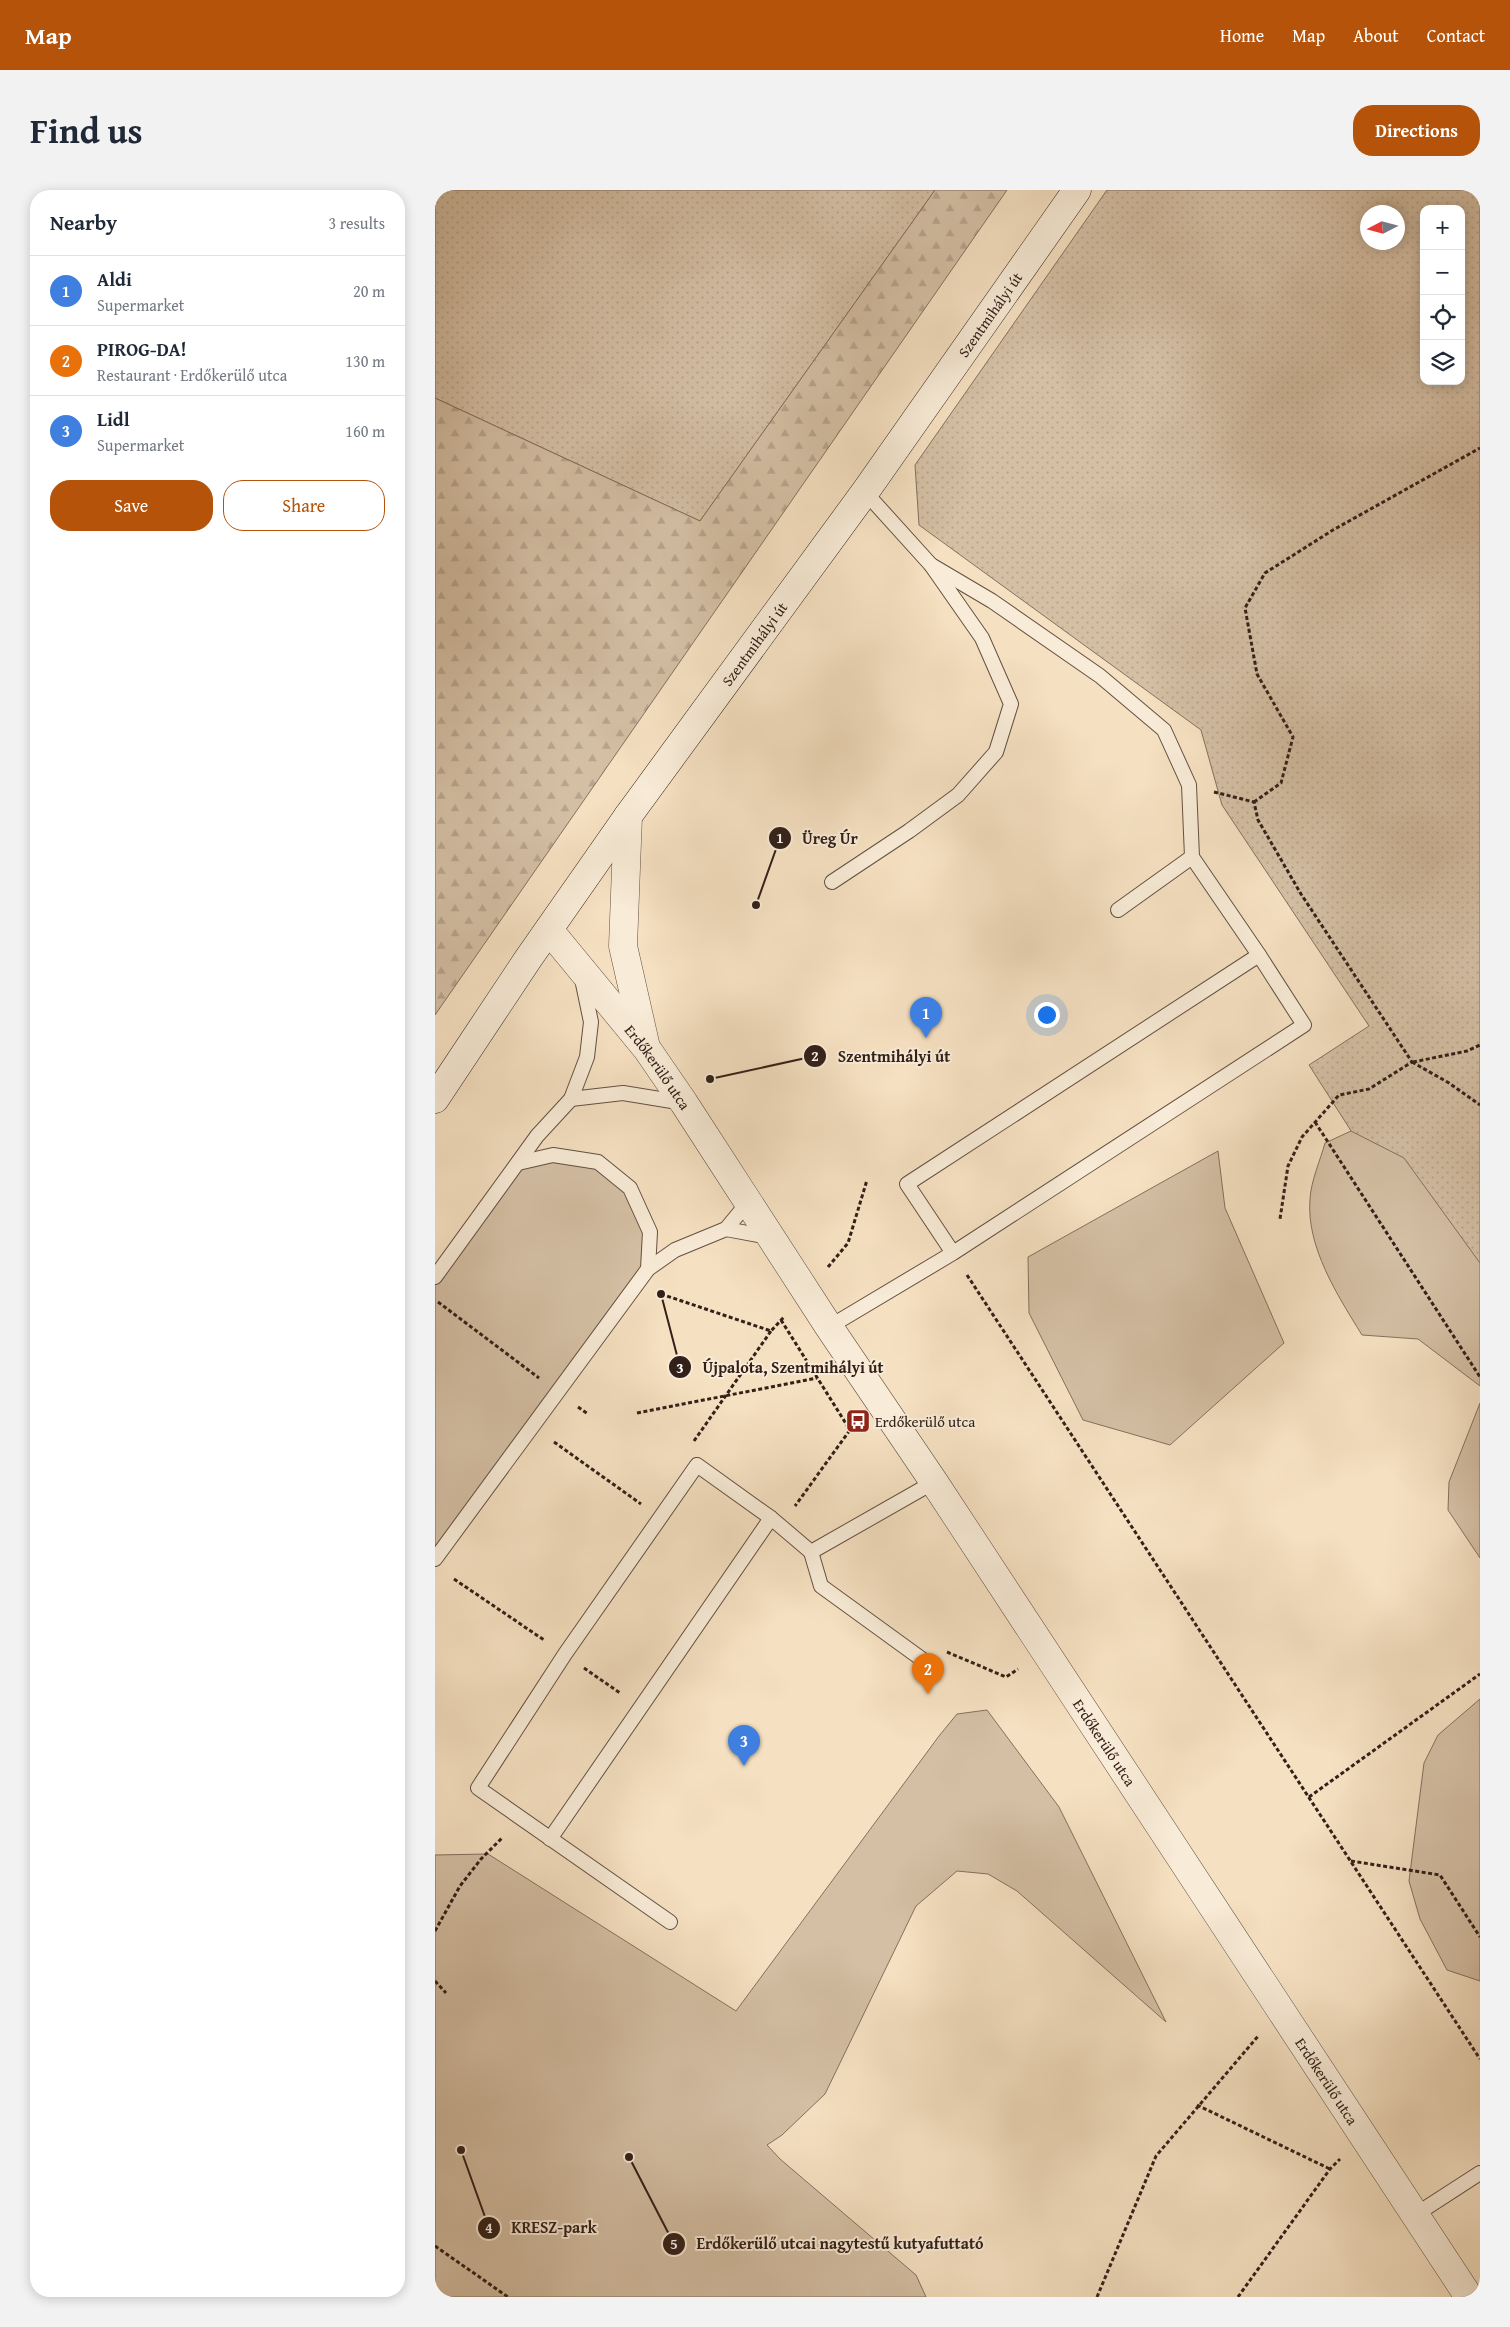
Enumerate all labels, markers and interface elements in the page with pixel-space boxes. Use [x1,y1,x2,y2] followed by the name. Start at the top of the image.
[25,18,72,53] text: Map
[1220,22,1264,49] text: Home
[1292,22,1325,49] text: Map
[1353,22,1399,49] text: About
[1427,22,1485,49] text: Contact
[30,105,143,156] text: Find us
[1353,105,1480,156] button: Directions
[1360,205,1405,250] north arrow
[1420,205,1465,385] map controls
[1420,205,1465,250] button: +
[50,207,117,238] text: Nearby
[328,211,385,235] text: 3 results
[1420,250,1465,295] button: −
[97,265,132,293] text: Aldi
[953,267,1027,361] street label: Szentmihályi út
[62,279,70,303] text: 1
[353,279,385,303] text: 20 m
[97,293,184,317] text: Supermarket
[1420,295,1465,340] button: locate
[97,335,187,363] text: PIROG-DA!
[1420,340,1465,385] button: layers
[62,349,70,373] text: 2
[345,349,385,373] text: 130 m
[97,363,287,387] text: Restaurant · Erdőkerülő utca
[97,405,130,433] text: Lidl
[62,419,70,443] text: 3
[345,419,385,443] text: 160 m
[97,433,184,457] text: Supermarket
[50,480,213,531] button: Save
[223,480,385,531] button: Share
[716,597,792,690] street label: Szentmihályi út
[768,823,868,854] callout: Üreg Úr
[802,826,859,850] text: Üreg Úr
[776,827,784,848] text: 1
[910,997,942,1038] pin: 1
[1034,1002,1060,1028] your location
[620,1020,696,1113] street label: Erdőkerülő utca
[802,1041,960,1072] callout: Szentmihályi út
[838,1044,950,1068] text: Szentmihályi út
[811,1045,819,1066] text: 2
[667,1352,894,1383] callout: Újpalota, Szentmihályi út
[702,1355,884,1379] text: Újpalota, Szentmihályi út
[676,1357,684,1378] text: 3
[845,1408,871,1434] bus stop icon: Erdőkerülő utca
[875,1411,975,1432] place label: Erdőkerülő utca
[912,1653,944,1694] pin: 2
[1069,1695,1141,1790] street label: Erdőkerülő utca
[728,1725,760,1766] pin: 3
[1291,2033,1363,2129] street label: Erdőkerülő utca
[477,2212,607,2243] callout: KRESZ-park
[511,2215,598,2239] text: KRESZ-park
[485,2217,493,2238] text: 4
[661,2228,993,2259] callout: Erdőkerülő utcai nagytestű kutyafuttató
[697,2231,984,2255] text: Erdőkerülő utcai nagytestű kutyafuttató
[670,2233,678,2254] text: 5

